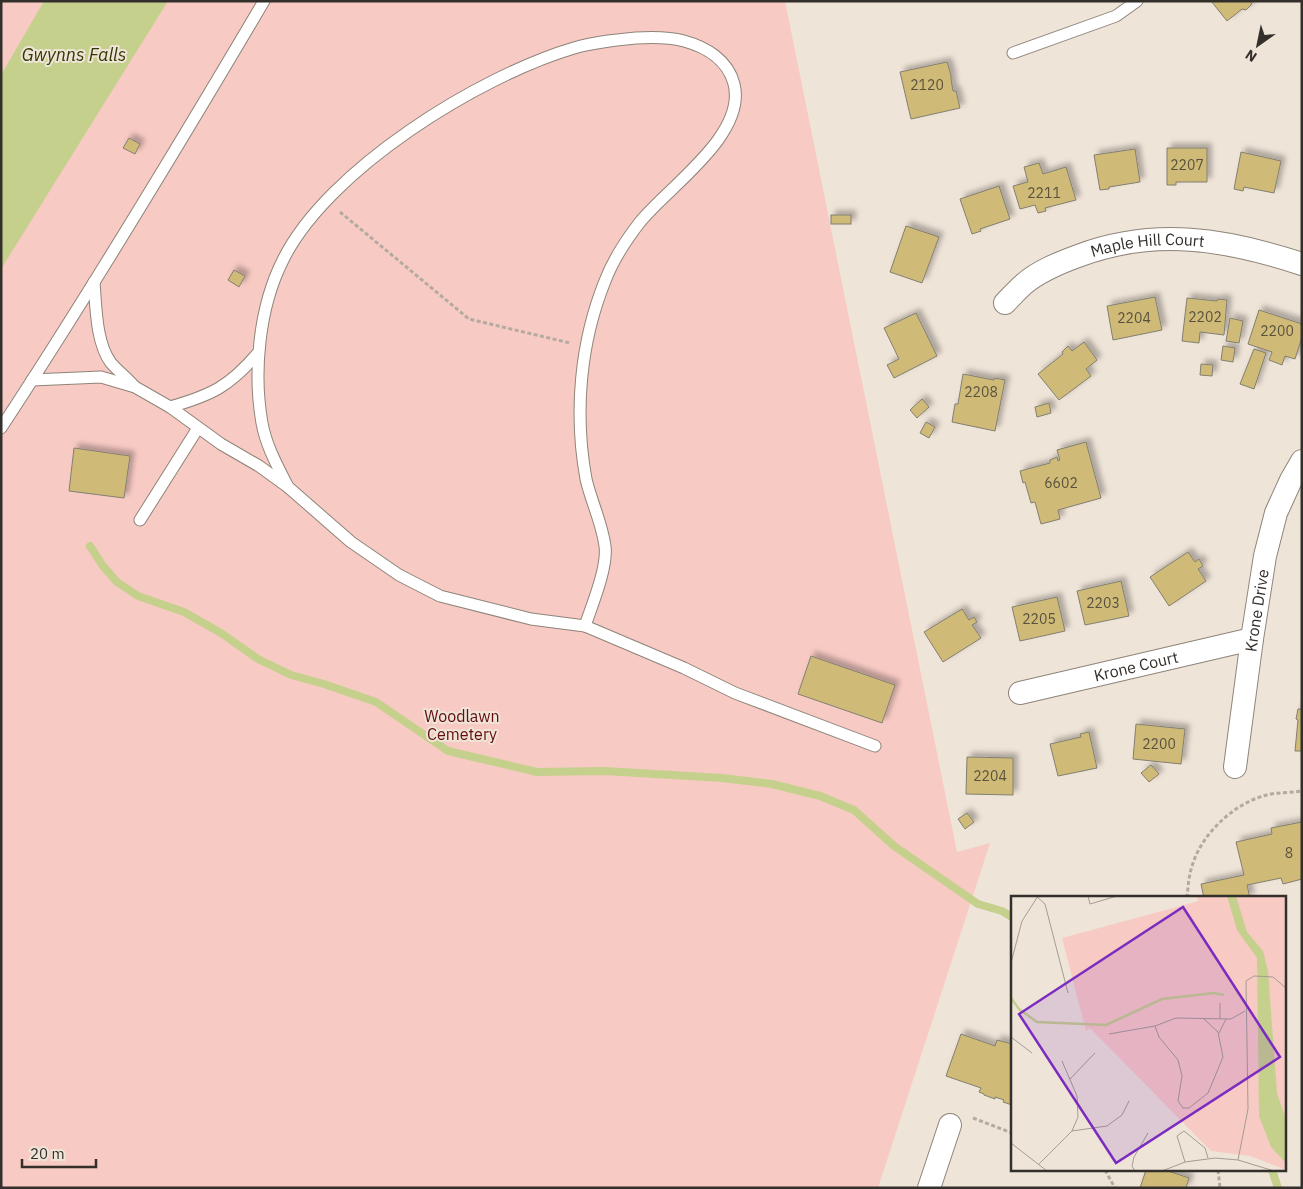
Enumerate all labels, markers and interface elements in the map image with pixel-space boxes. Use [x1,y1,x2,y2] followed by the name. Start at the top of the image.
[1233,20,1283,70] north arrow
[22,43,126,66] water label: Gwynns Falls
[1242,46,1260,66] text: N
[910,76,944,94] house number: 2120
[1170,156,1204,174] house number: 2207
[1027,184,1061,202] house number: 2211
[1088,229,1205,261] street label: Maple Hill Court
[1188,308,1222,326] house number: 2202
[1117,309,1151,327] house number: 2204
[1260,322,1294,340] house number: 2200
[964,383,998,401] house number: 2208
[1044,474,1078,492] house number: 6602
[1240,567,1273,653] street label: Krone Drive
[1086,594,1120,612] house number: 2203
[1022,610,1056,628] house number: 2205
[1092,647,1180,686] street label: Krone Court
[424,706,500,744] park label: Woodlawn Cemetery
[1142,735,1176,753] house number: 2200
[973,767,1007,785] house number: 2204
[1285,844,1293,862] house number: 8
[1011,896,1286,1172] inset map
[22,1136,96,1168] scale bar
[30,1144,65,1163] text: 20 m

